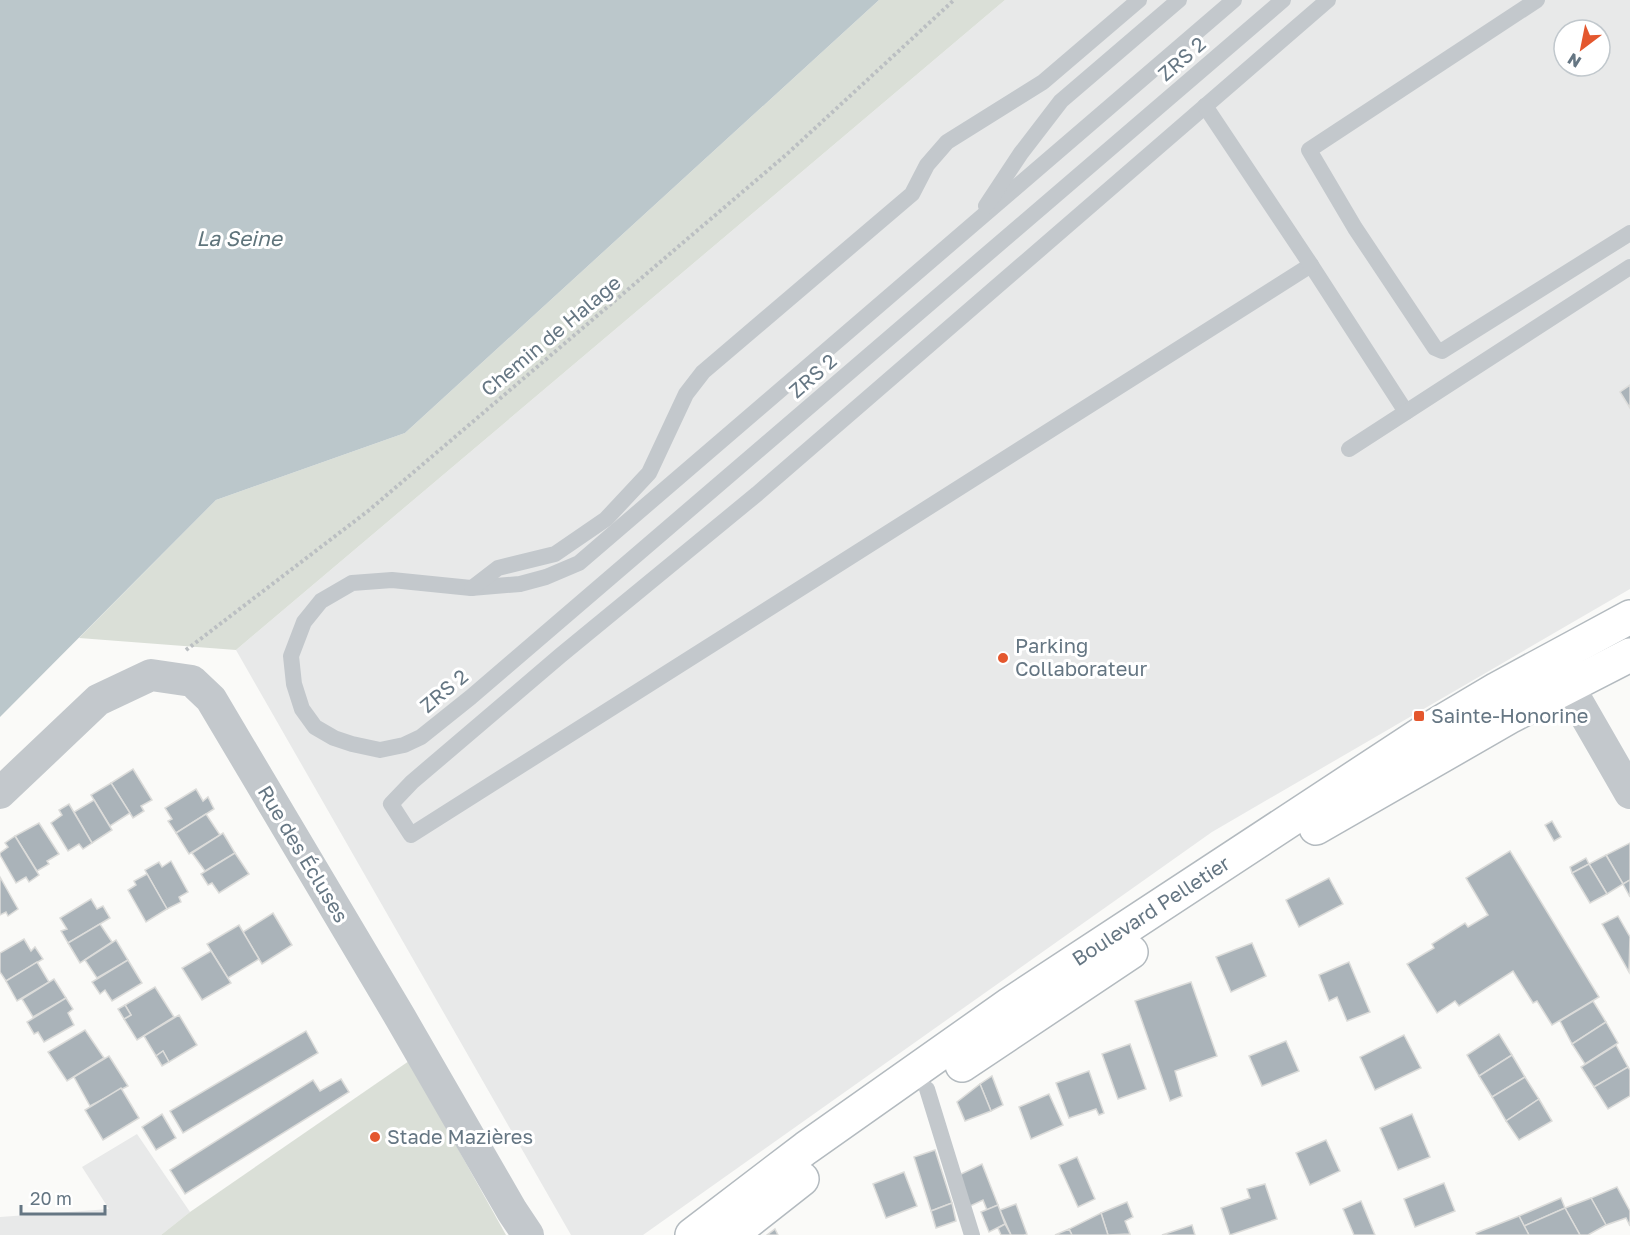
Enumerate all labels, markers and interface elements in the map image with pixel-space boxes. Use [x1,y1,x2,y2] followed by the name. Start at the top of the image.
[1552,18,1612,78] north arrow
[1153,31,1210,85] street label: ZRS 2
[1564,49,1585,72] text: N
[196,225,284,251] water label: La Seine
[476,270,625,401] street label: Chemin de Halage
[784,348,841,402] street label: ZRS 2
[1015,633,1147,680] place label: Parking Collaborateur
[996,651,1010,665] marker: Parking Collaborateur
[415,663,472,717] street label: ZRS 2
[1431,703,1588,727] place label: Sainte-Honorine
[1412,709,1426,723] marker: Sainte-Honorine
[253,781,354,926] street label: Rue des Écluses
[1067,850,1234,970] street label: Boulevard Pelletier
[387,1124,533,1148] place label: Stade Mazières
[368,1130,382,1144] marker: Stade Mazières
[21,1178,105,1216] scale bar
[30,1187,72,1209] text: 20 m

